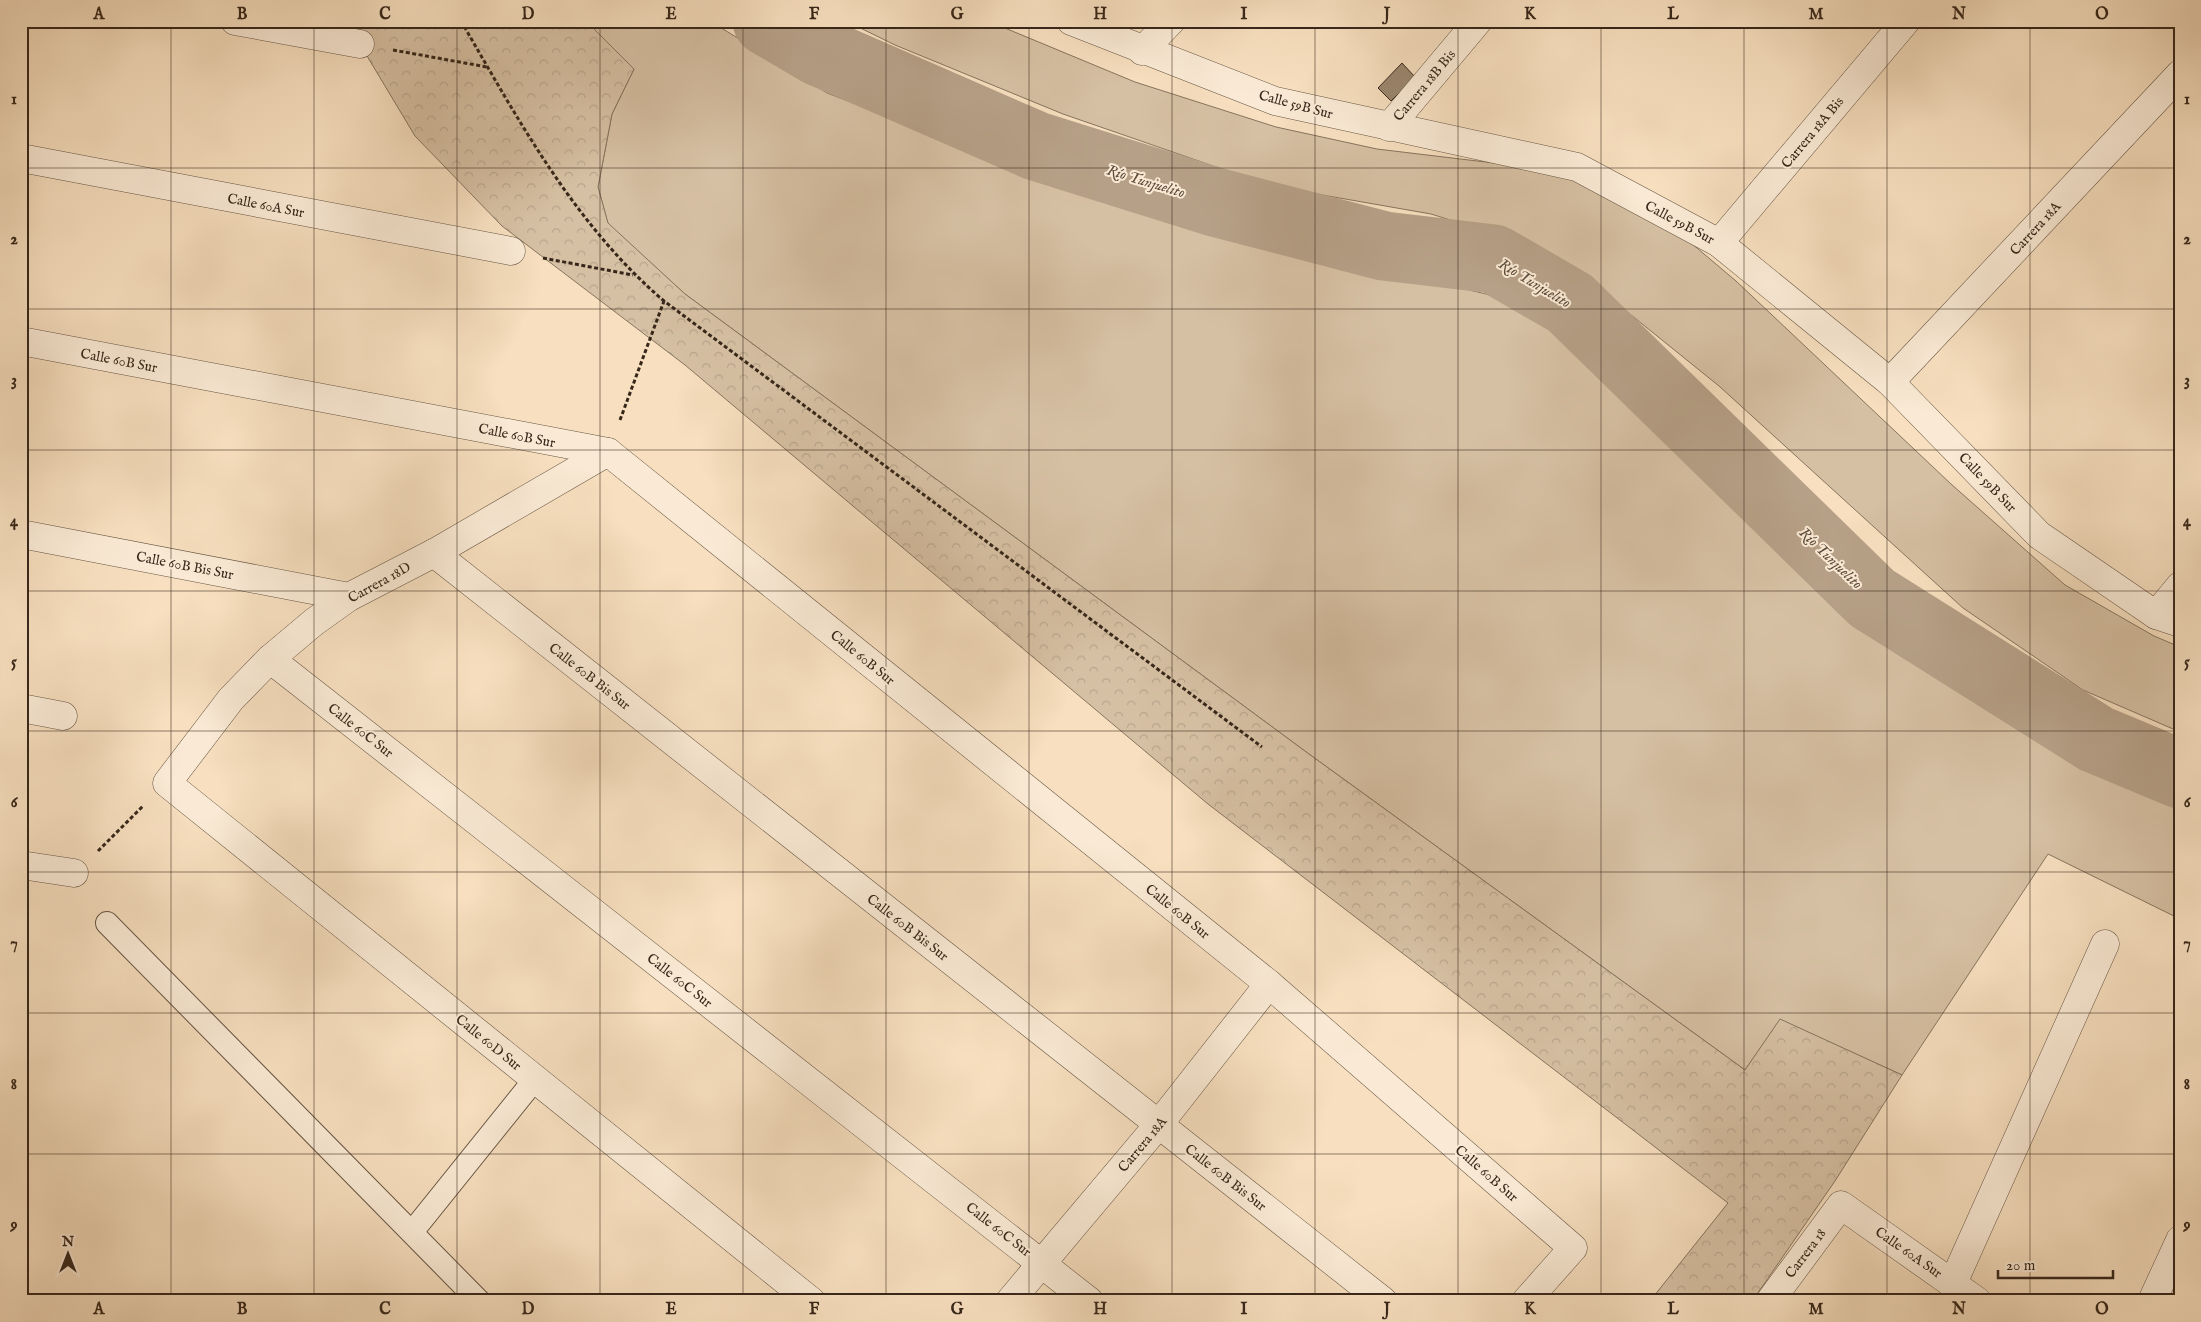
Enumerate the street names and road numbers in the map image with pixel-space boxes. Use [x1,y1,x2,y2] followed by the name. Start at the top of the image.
[1390,46,1460,125] street label: Carrera 18B Bis
[1257,86,1335,124] street label: Calle 59B Sur
[1778,93,1848,172] street label: Carrera 18A Bis
[226,190,306,222] street label: Calle 60A Sur
[1642,197,1717,249] street label: Calle 59B Sur
[2006,198,2066,259] street label: Carrera 18A
[79,345,159,377] street label: Calle 60B Sur
[477,420,557,452] street label: Calle 60B Sur
[1954,449,2020,516] street label: Calle 59B Sur
[135,548,235,584] street label: Calle 60B Bis Sur
[345,558,414,607] street label: Carrera 18D
[826,626,898,689] street label: Calle 60B Sur
[545,639,634,714] street label: Calle 60B Bis Sur
[324,700,397,762] street label: Calle 60C Sur
[1141,880,1213,943] street label: Calle 60B Sur
[863,890,952,965] street label: Calle 60B Bis Sur
[643,950,716,1012] street label: Calle 60C Sur
[452,1011,525,1075] street label: Calle 60D Sur
[1114,1113,1172,1176] street label: Carrera 18A
[1181,1140,1270,1215] street label: Calle 60B Bis Sur
[1451,1141,1522,1206] street label: Calle 60B Sur
[962,1199,1035,1261] street label: Calle 60C Sur
[1871,1223,1946,1283] street label: Calle 60A Sur
[1781,1225,1830,1282] street label: Carrera 18

